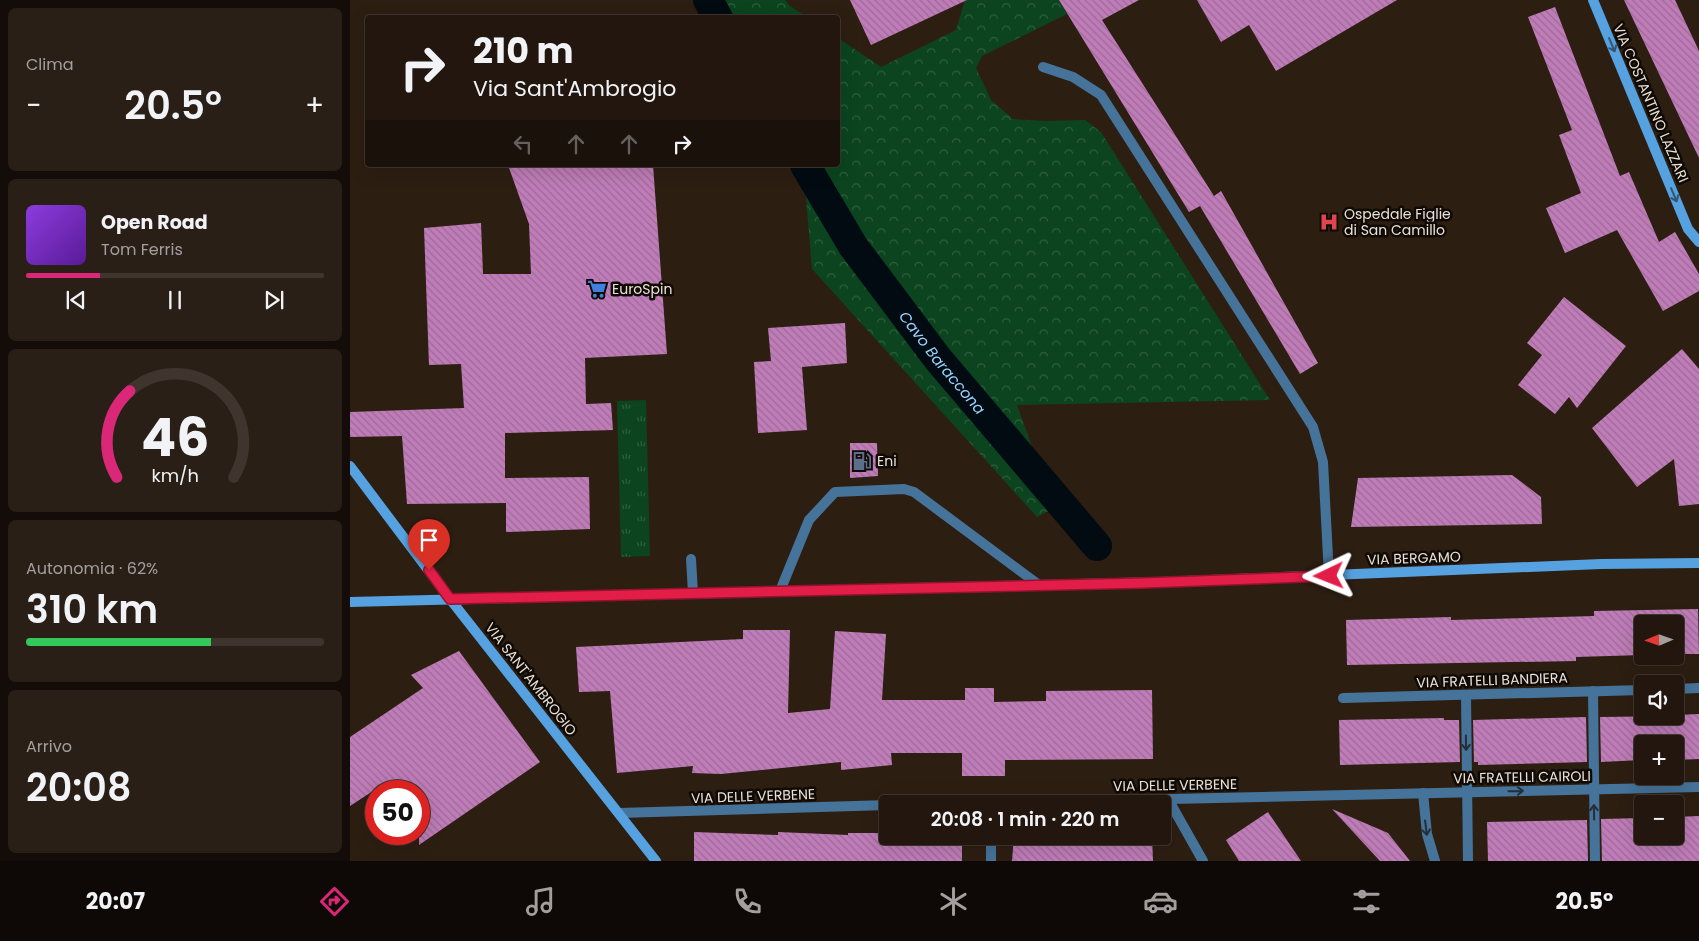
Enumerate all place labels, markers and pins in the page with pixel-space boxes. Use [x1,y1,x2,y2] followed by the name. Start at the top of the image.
[1344,204,1451,240] place label: Ospedale Figlie di San Camillo
[1318,211,1340,233] hospital icon: Ospedale Figlie di San Camillo
[586,278,608,300] supermarket icon: EuroSpin
[612,279,672,299] place label: EuroSpin
[851,450,873,472] fuel station icon: Eni
[877,451,897,471] place label: Eni
[408,519,450,570] pin

